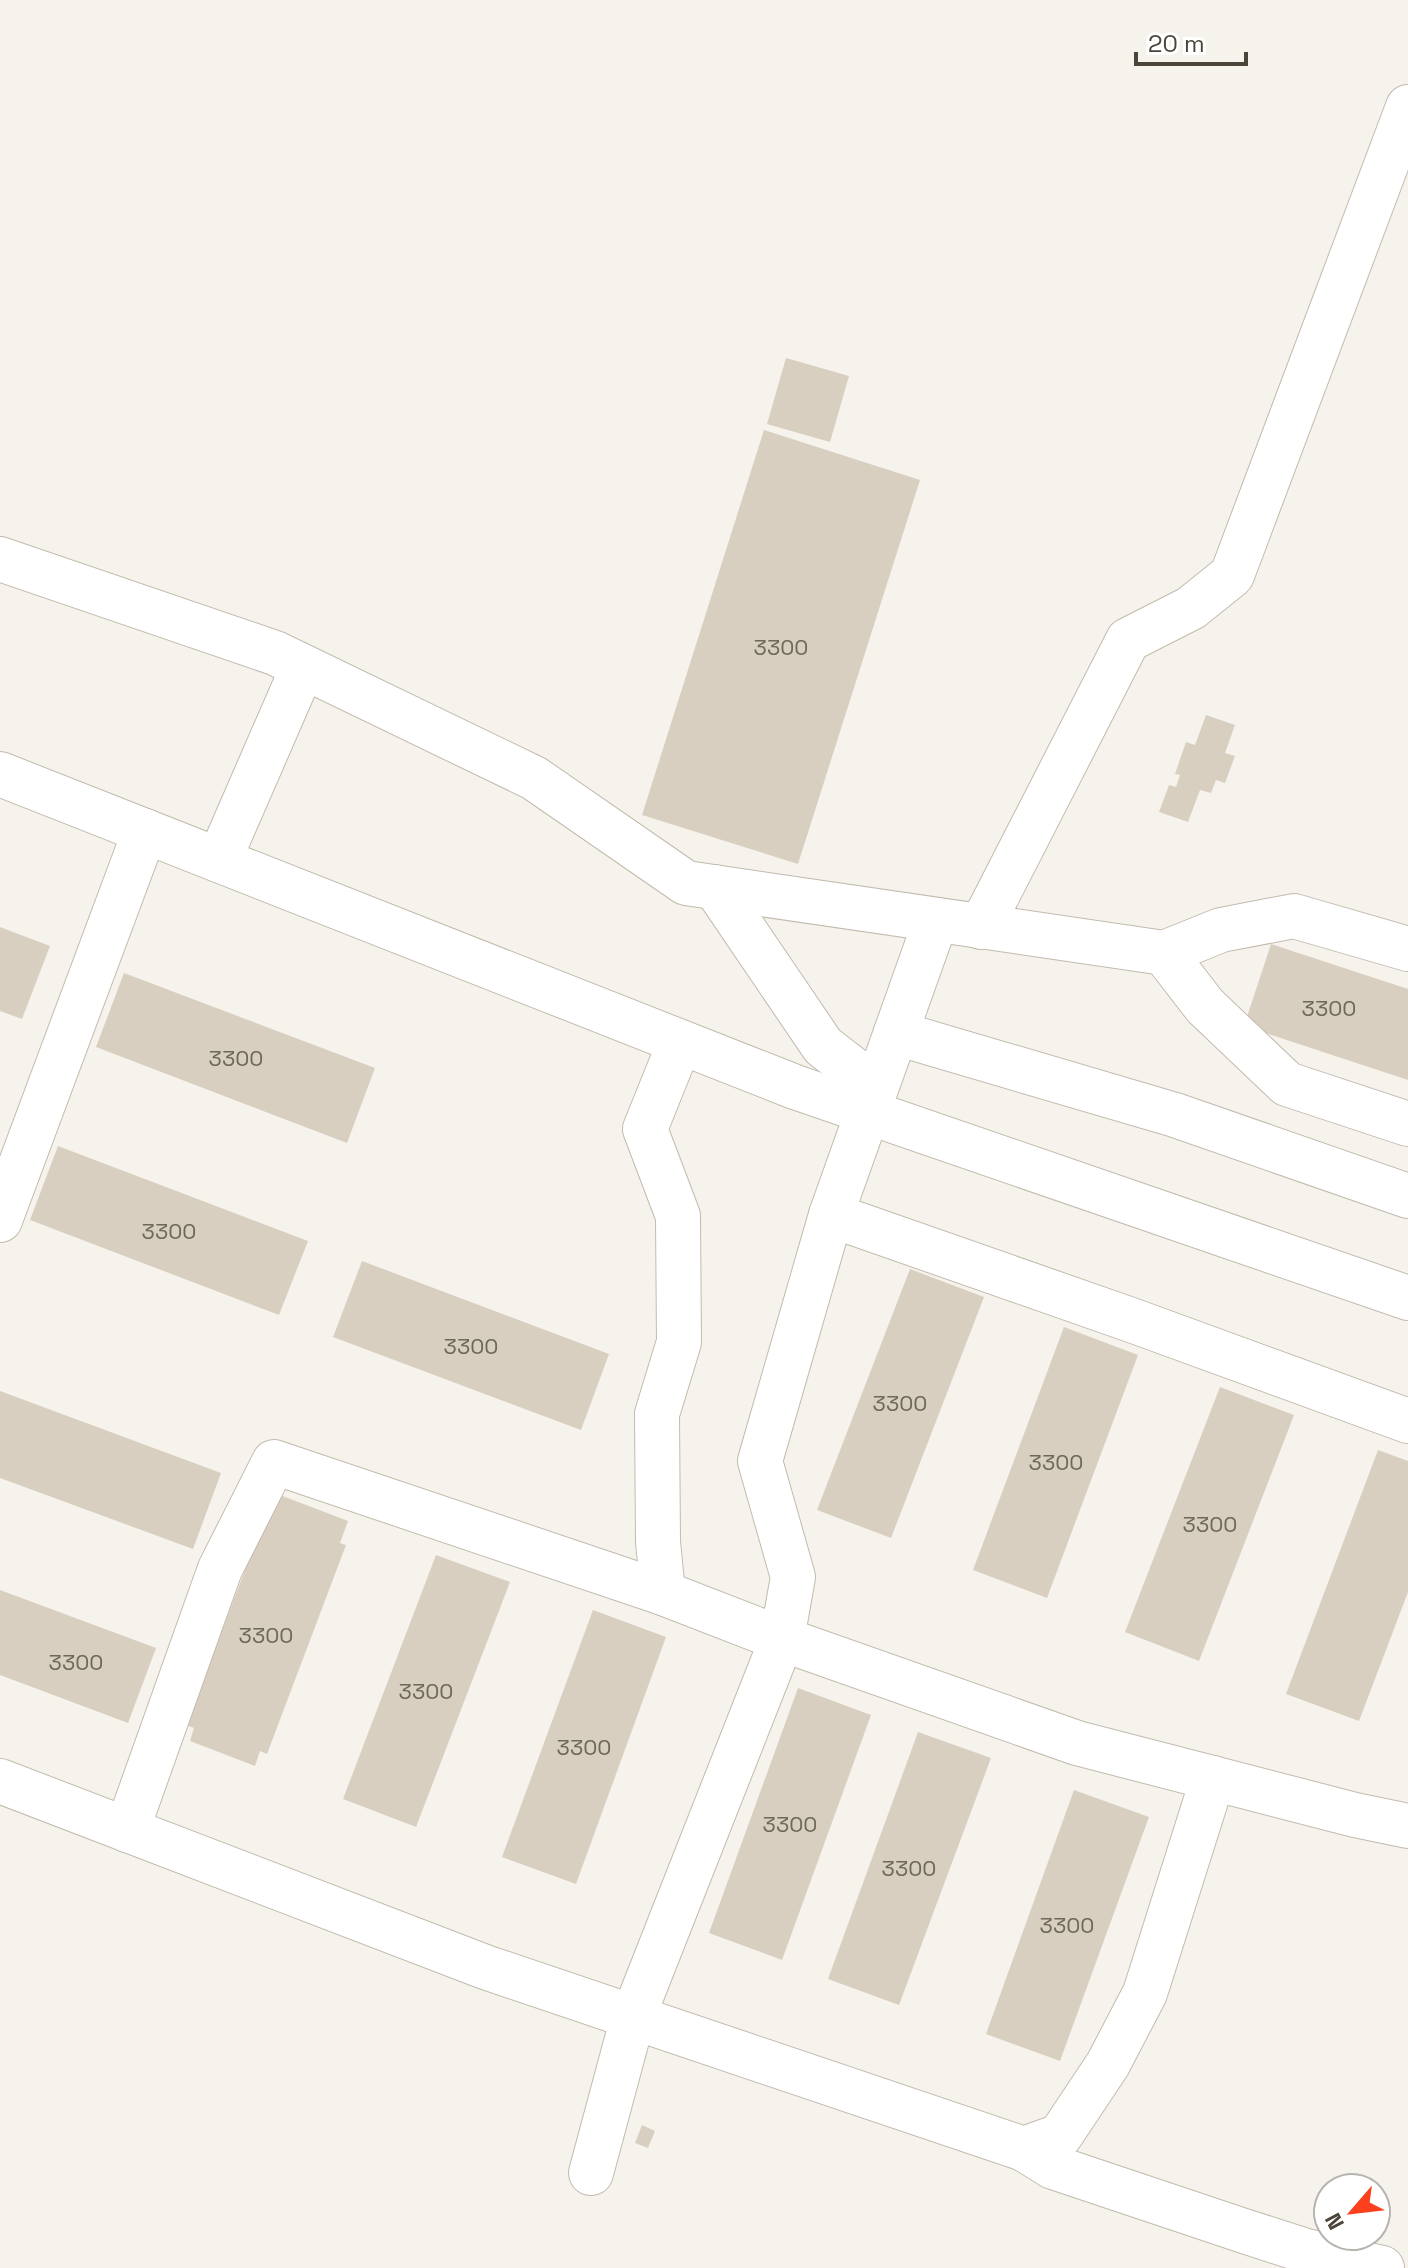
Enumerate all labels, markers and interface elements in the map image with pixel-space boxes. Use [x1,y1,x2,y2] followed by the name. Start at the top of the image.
[1136,16,1246,66] scale bar
[1148,28,1205,59] text: 20 m
[754,633,808,661] house number: 3300
[1302,994,1356,1022] house number: 3300
[209,1044,263,1072] house number: 3300
[142,1217,196,1245] house number: 3300
[444,1332,498,1360] house number: 3300
[873,1389,927,1417] house number: 3300
[1029,1448,1083,1476] house number: 3300
[1183,1510,1237,1538] house number: 3300
[239,1621,293,1649] house number: 3300
[49,1648,103,1676] house number: 3300
[399,1677,453,1705] house number: 3300
[557,1733,611,1761] house number: 3300
[763,1810,817,1838] house number: 3300
[882,1854,936,1882] house number: 3300
[1040,1911,1094,1939] house number: 3300
[1312,2172,1392,2252] north arrow
[1319,2208,1350,2234] text: N

